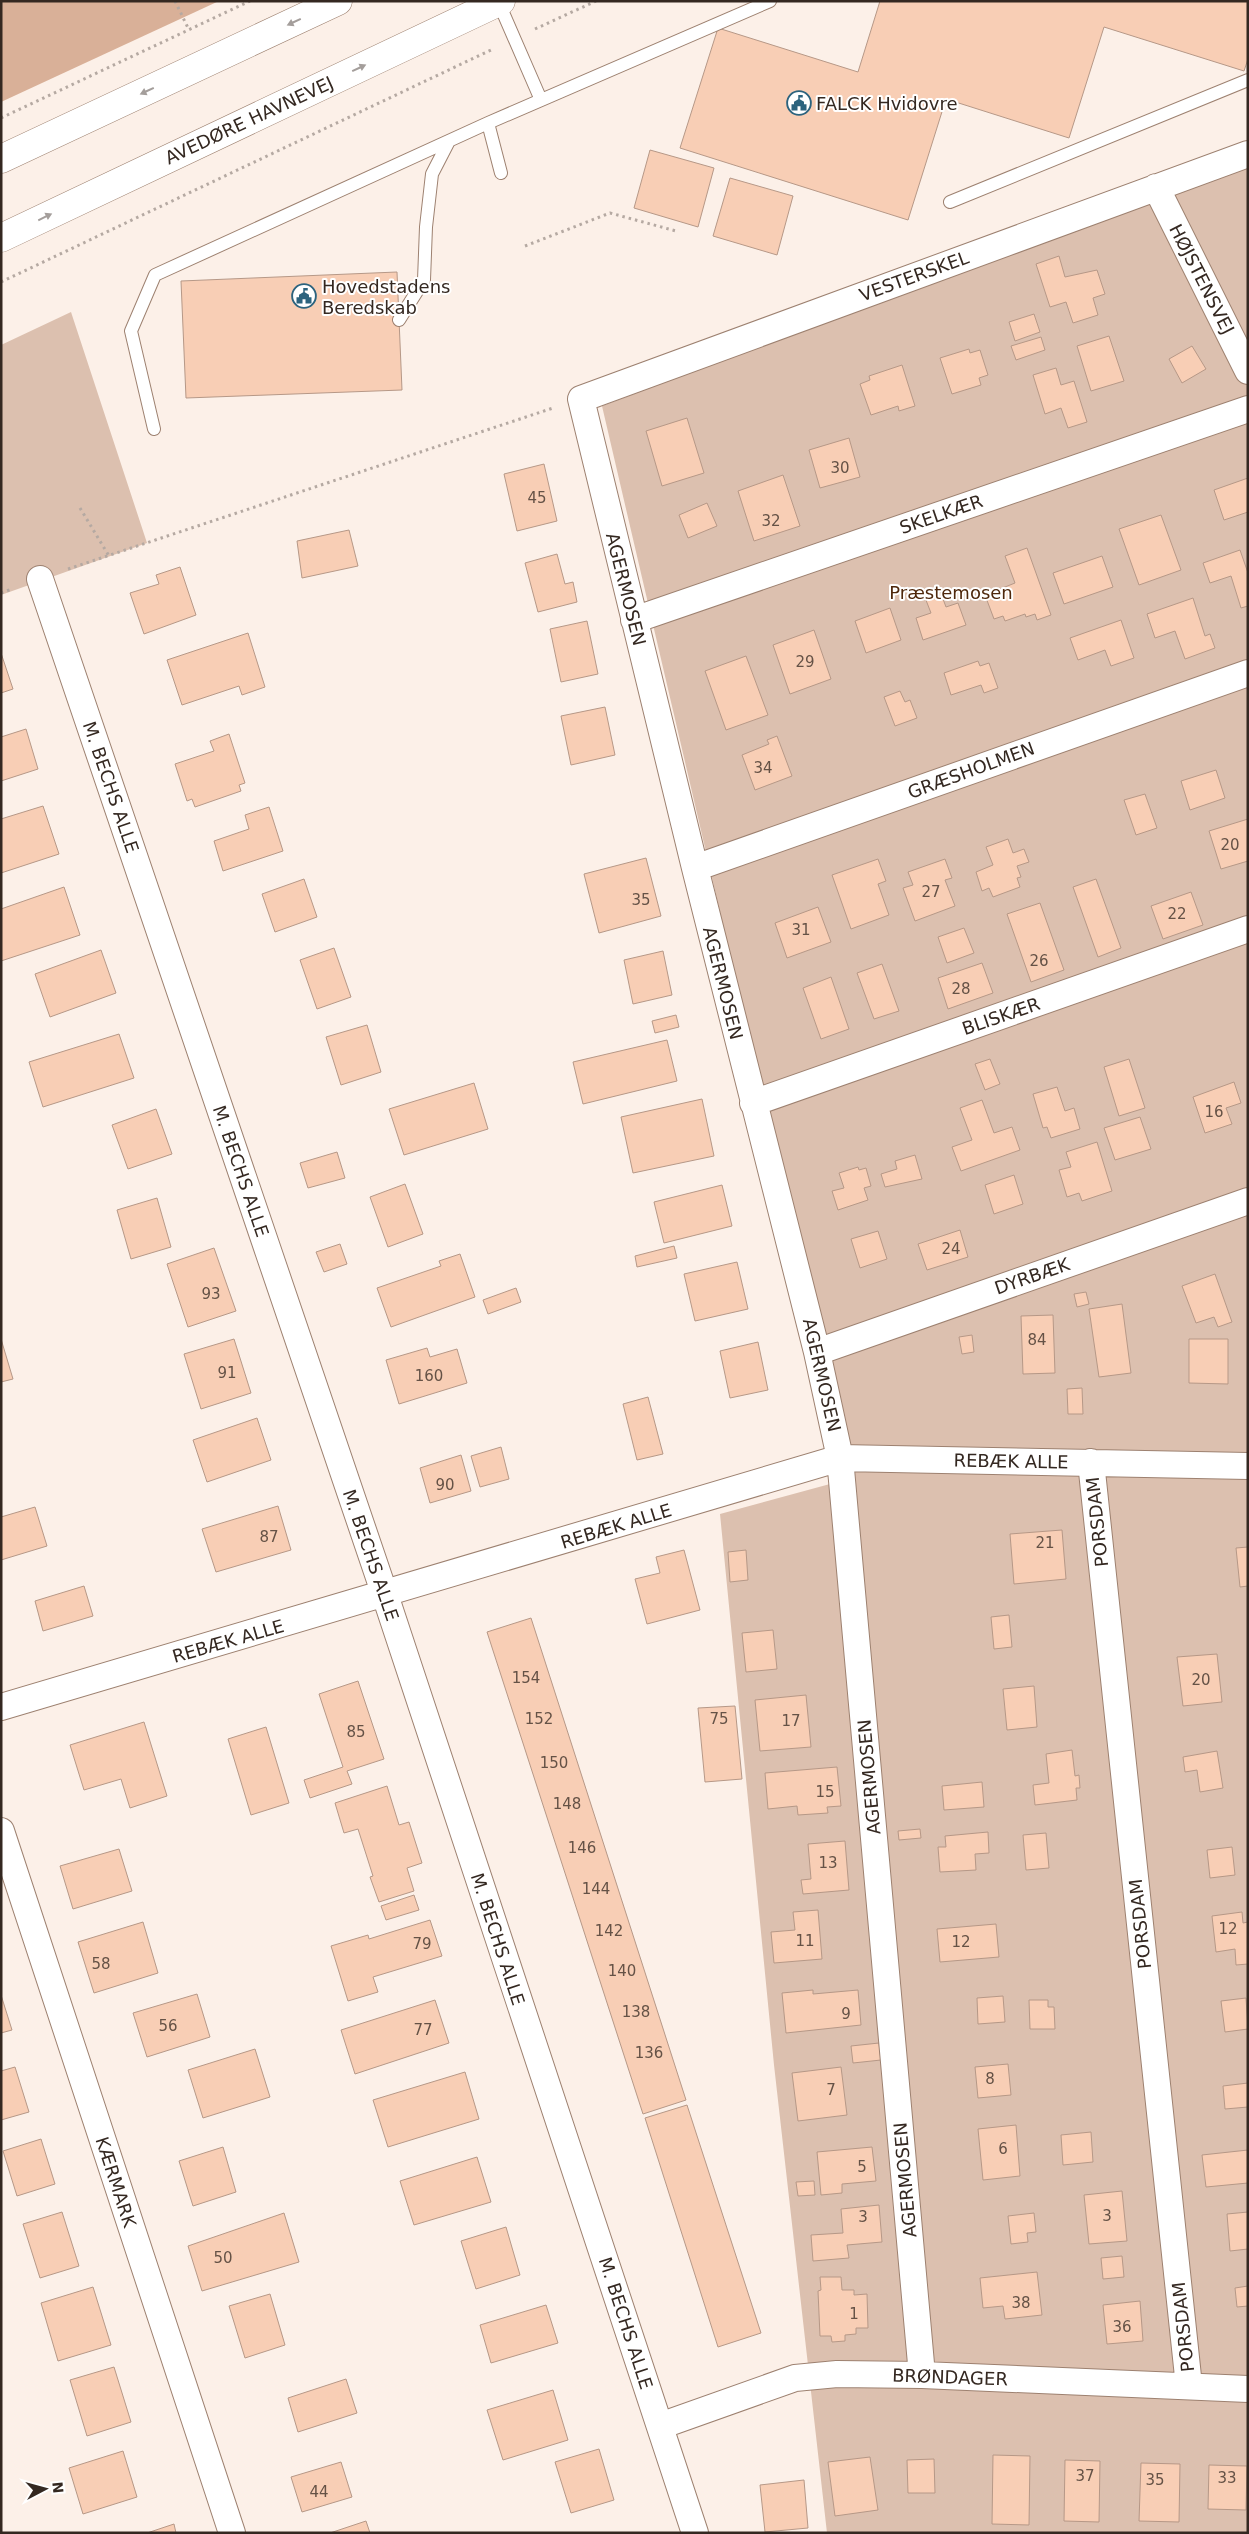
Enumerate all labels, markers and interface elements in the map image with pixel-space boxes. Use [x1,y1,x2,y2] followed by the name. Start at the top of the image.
[287,18,301,26] one-way arrow
[352,63,366,71] one-way arrow
[161,72,337,168] street label: AVEDØRE HAVNEVEJ
[139,86,154,95] one-way arrow
[786,90,812,116] public building icon: FALCK Hvidovre
[816,93,958,114] place label: FALCK Hvidovre
[38,213,52,221] one-way arrow
[1165,220,1239,338] street label: HØJSTENSVEJ
[857,247,971,305] street label: VESTERSKEL
[322,276,450,318] place label: Hovedstadens Beredskab
[291,283,317,309] public building icon: Hovedstadens Beredskab
[830,459,850,477] house number: 30
[527,489,547,507] house number: 45
[897,490,985,538] street label: SKELKÆR
[761,512,781,530] house number: 32
[602,530,650,648] street label: AGERMOSEN
[889,582,1013,603] park label: Præstemosen
[795,653,815,671] house number: 29
[79,718,143,856] street label: M. BECHS ALLE
[905,737,1037,803] street label: GRÆSHOLMEN
[753,759,773,777] house number: 34
[1220,836,1240,854] house number: 20
[921,883,941,901] house number: 27
[631,891,651,909] house number: 35
[1167,905,1187,923] house number: 22
[791,921,811,939] house number: 31
[699,924,747,1042] street label: AGERMOSEN
[1029,952,1049,970] house number: 26
[951,980,971,998] house number: 28
[959,993,1043,1039] street label: BLISKÆR
[209,1102,273,1240] street label: M. BECHS ALLE
[1204,1103,1224,1121] house number: 16
[941,1240,961,1258] house number: 24
[992,1253,1073,1299] street label: DYRBÆK
[201,1285,221,1303] house number: 93
[799,1316,845,1434] street label: AGERMOSEN
[1027,1331,1047,1349] house number: 84
[217,1364,237,1382] house number: 91
[415,1367,443,1385] house number: 160
[953,1449,1069,1473] street label: REBÆK ALLE
[435,1476,455,1494] house number: 90
[1082,1476,1112,1568] street label: PORSDAM
[339,1486,403,1624] street label: M. BECHS ALLE
[558,1499,674,1553] street label: REBÆK ALLE
[259,1528,279,1546] house number: 87
[1035,1534,1055,1552] house number: 21
[170,1615,286,1667] street label: REBÆK ALLE
[512,1669,540,1687] house number: 154
[1191,1671,1211,1689] house number: 20
[525,1710,553,1728] house number: 152
[709,1710,729,1728] house number: 75
[781,1712,801,1730] house number: 17
[853,1718,885,1836] street label: AGERMOSEN
[346,1723,366,1741] house number: 85
[540,1754,568,1772] house number: 150
[815,1783,835,1801] house number: 15
[553,1795,581,1813] house number: 148
[568,1839,596,1857] house number: 146
[818,1854,838,1872] house number: 13
[467,1870,529,2008] street label: M. BECHS ALLE
[1125,1878,1155,1970] street label: PORSDAM
[582,1880,610,1898] house number: 144
[1218,1920,1238,1938] house number: 12
[595,1922,623,1940] house number: 142
[795,1932,815,1950] house number: 11
[951,1933,971,1951] house number: 12
[412,1935,432,1953] house number: 79
[91,1955,111,1973] house number: 58
[608,1962,636,1980] house number: 140
[622,2003,650,2021] house number: 138
[841,2005,851,2023] house number: 9
[158,2017,178,2035] house number: 56
[413,2021,433,2039] house number: 77
[635,2044,663,2062] house number: 136
[985,2070,995,2088] house number: 8
[826,2081,836,2099] house number: 7
[889,2121,921,2239] street label: AGERMOSEN
[91,2134,141,2231] street label: KÆRMARK
[998,2140,1008,2158] house number: 6
[857,2158,867,2176] house number: 5
[1102,2207,1112,2225] house number: 3
[858,2208,868,2226] house number: 3
[213,2249,233,2267] house number: 50
[595,2254,657,2392] street label: M. BECHS ALLE
[1168,2281,1198,2373] street label: PORSDAM
[1011,2294,1031,2312] house number: 38
[849,2305,859,2323] house number: 1
[1112,2318,1132,2336] house number: 36
[892,2364,1008,2390] street label: BRØNDAGER
[20,2464,70,2514] north arrow
[1075,2467,1095,2485] house number: 37
[1217,2469,1237,2487] house number: 33
[1145,2471,1165,2489] house number: 35
[49,2481,66,2494] text: N
[309,2483,329,2501] house number: 44

